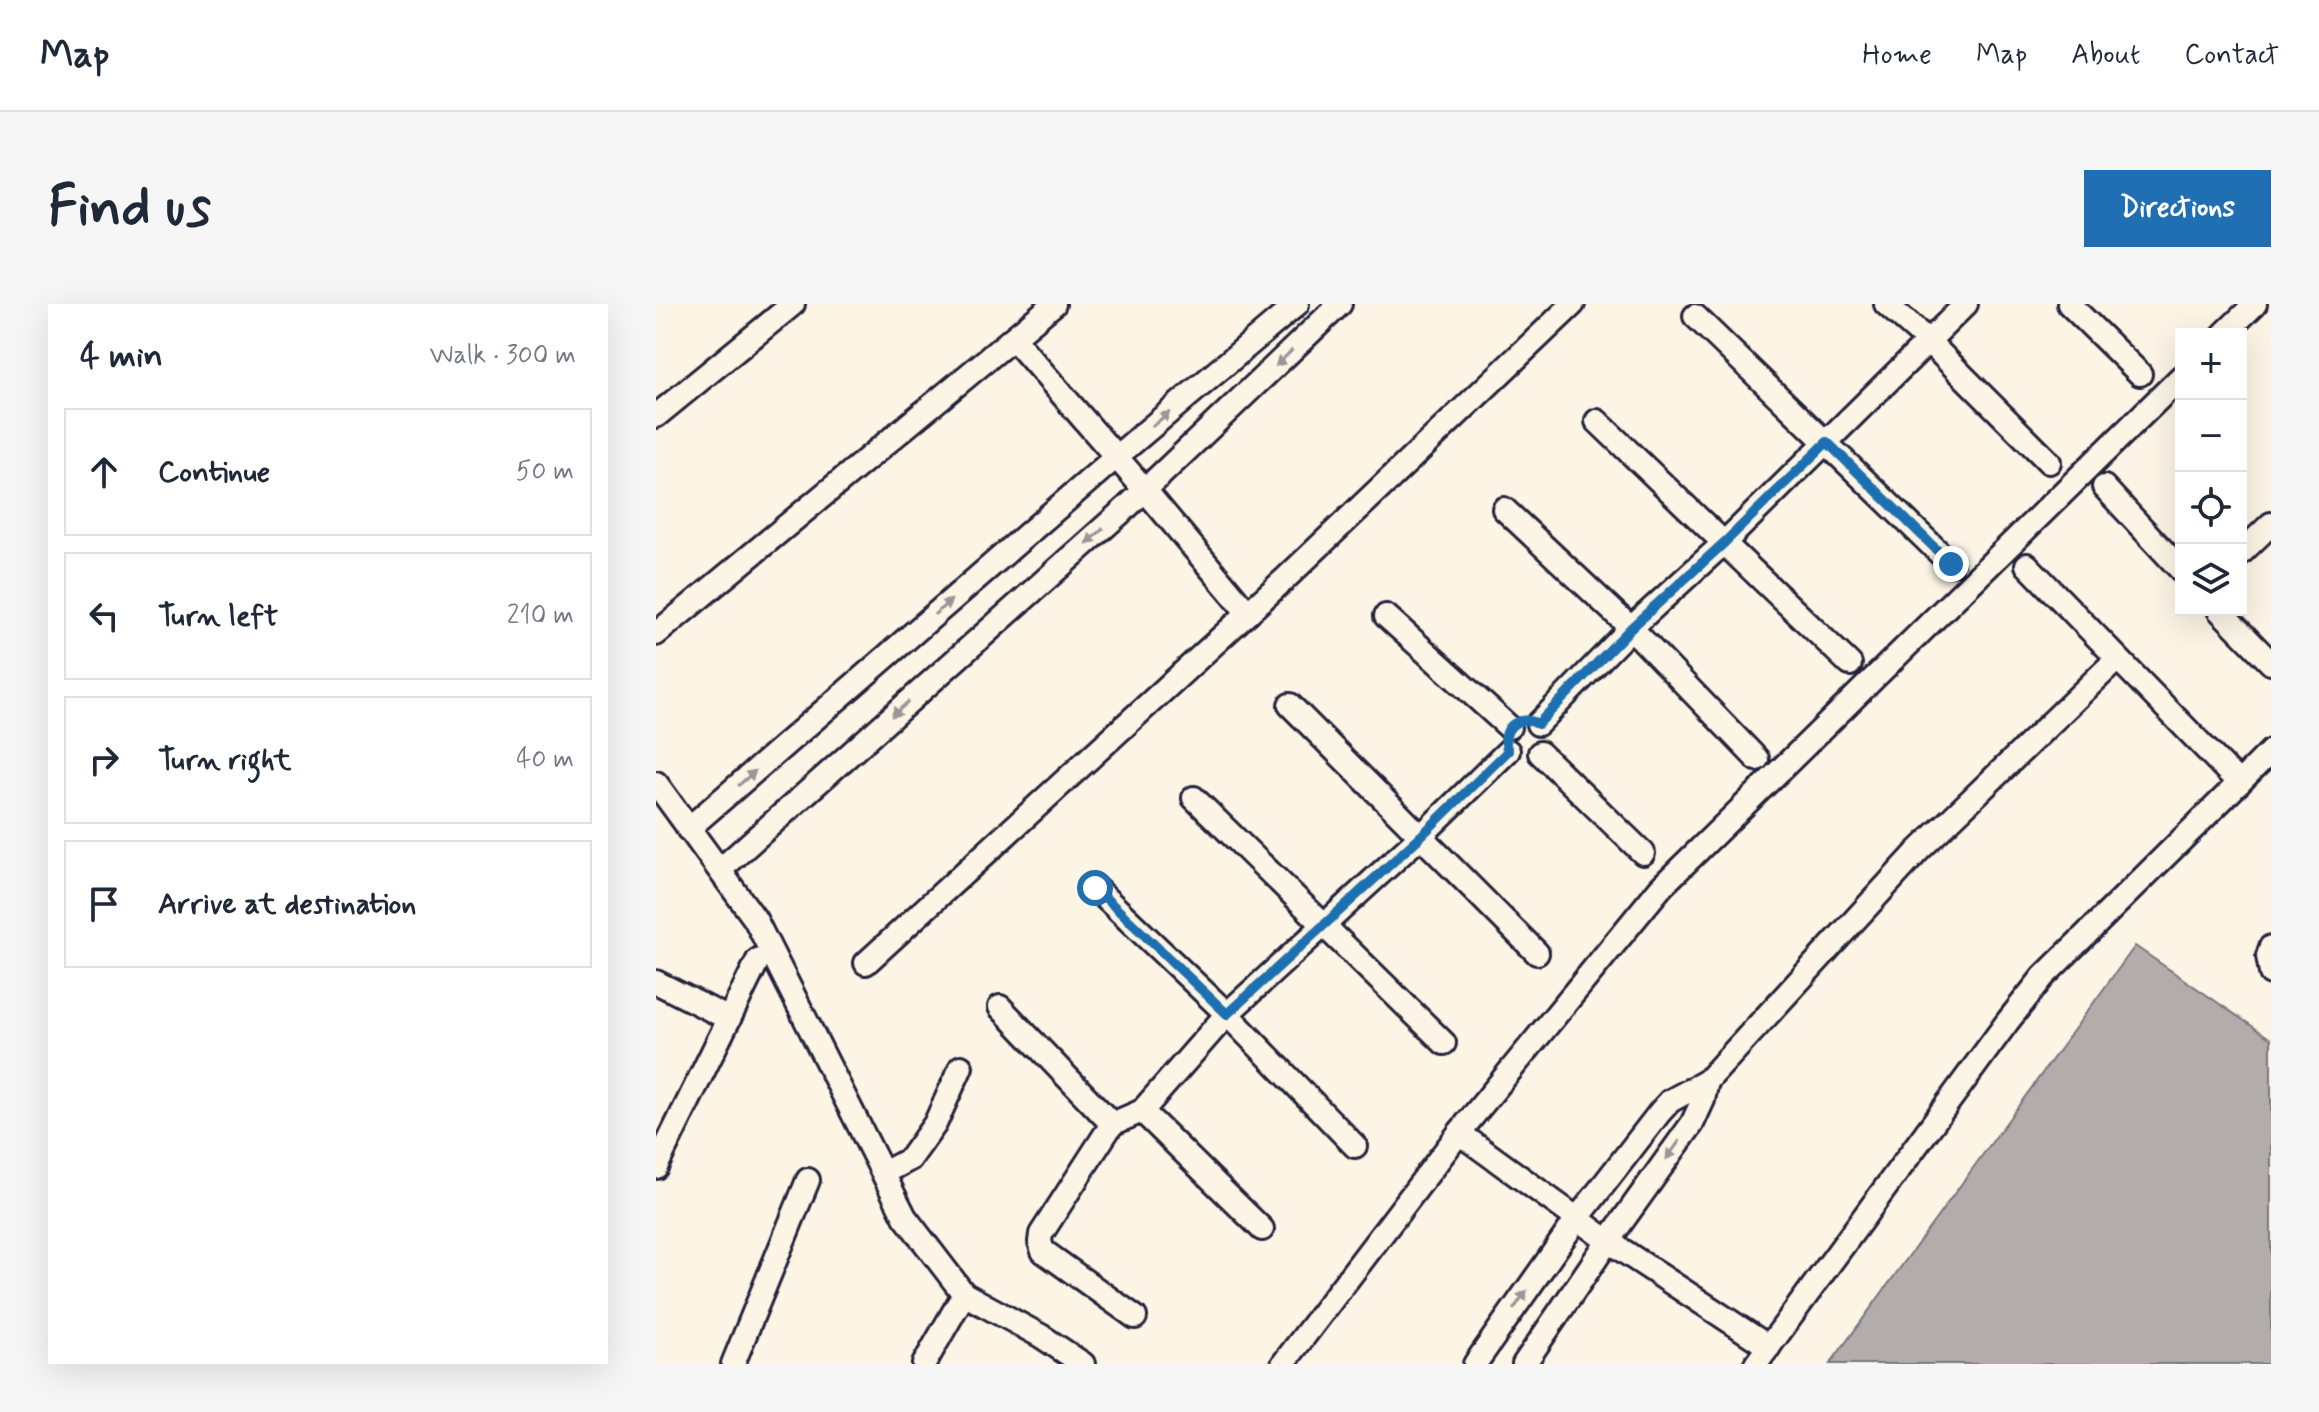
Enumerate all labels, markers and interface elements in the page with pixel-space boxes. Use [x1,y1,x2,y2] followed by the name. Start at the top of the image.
[40,31,110,80] text: Map
[1862,37,1932,74] text: Home
[1976,37,2027,74] text: Map
[2071,37,2140,74] text: About
[2184,37,2279,74] text: Contact
[2084,170,2271,247] button: Directions
[48,172,211,245] text: Find us
[2175,328,2247,616] map controls
[2175,328,2247,400] button: +
[80,334,163,379] text: 4 min
[430,339,576,373] text: Walk · 300 m
[1275,348,1294,367] one-way arrow
[2175,400,2247,472] button: −
[1151,411,1171,428] one-way arrow
[82,450,126,494] icon: ahead
[158,453,270,492] text: Continue
[516,455,574,489] text: 50 m
[2175,472,2247,544] button: locate
[1085,527,1105,544] one-way arrow
[2175,544,2247,616] button: layers
[1933,546,1969,582] route end
[82,594,126,638] icon: left
[158,597,278,636] text: Turn left
[507,599,574,633] text: 210 m
[934,599,953,617] one-way arrow
[891,700,911,717] one-way arrow
[82,738,126,782] icon: right
[158,741,291,780] text: Turn right
[516,743,574,777] text: 40 m
[737,770,757,787] one-way arrow
[1077,870,1113,906] route start
[82,882,126,926] icon: arrive
[158,885,416,924] text: Arrive at destination
[1666,1139,1681,1160] one-way arrow
[1512,1290,1527,1311] one-way arrow

